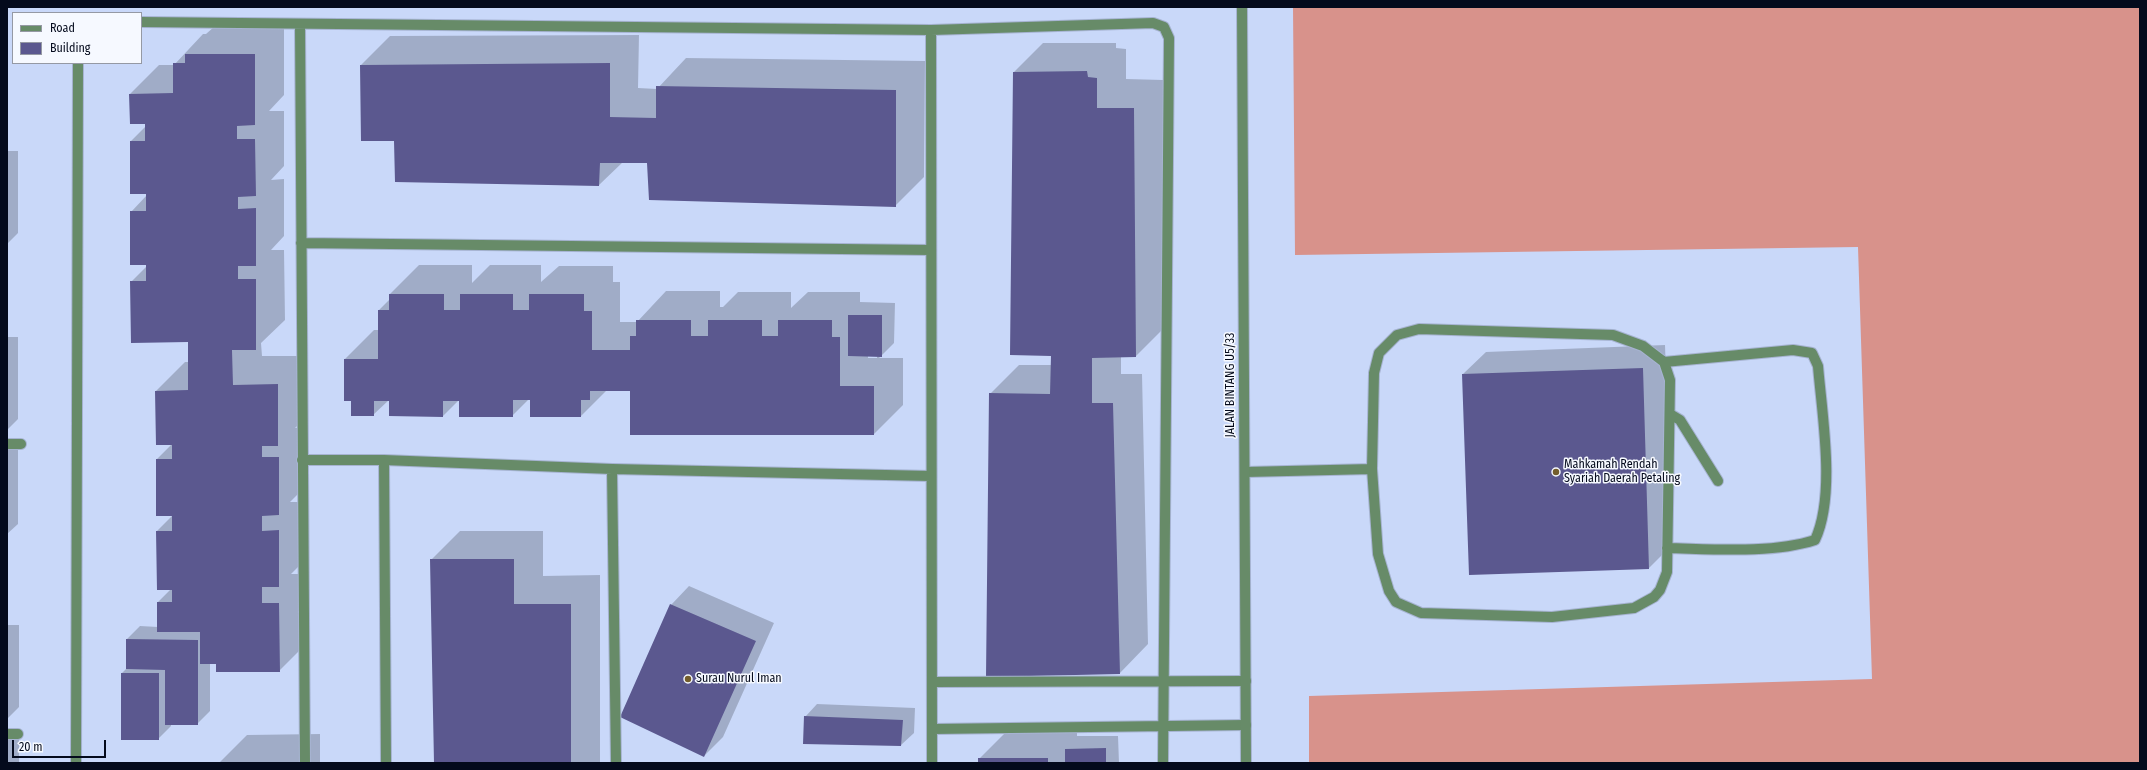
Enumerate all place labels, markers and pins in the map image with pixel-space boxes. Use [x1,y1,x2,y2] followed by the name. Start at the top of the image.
[1564,458,1680,486] place label: Mahkamah Rendah Syariah Daerah Petaling
[1551,467,1561,477] marker: Mahkamah Rendah Syariah Daerah Petaling
[696,672,782,686] place label: Surau Nurul Iman
[683,674,693,684] marker: Surau Nurul Iman

